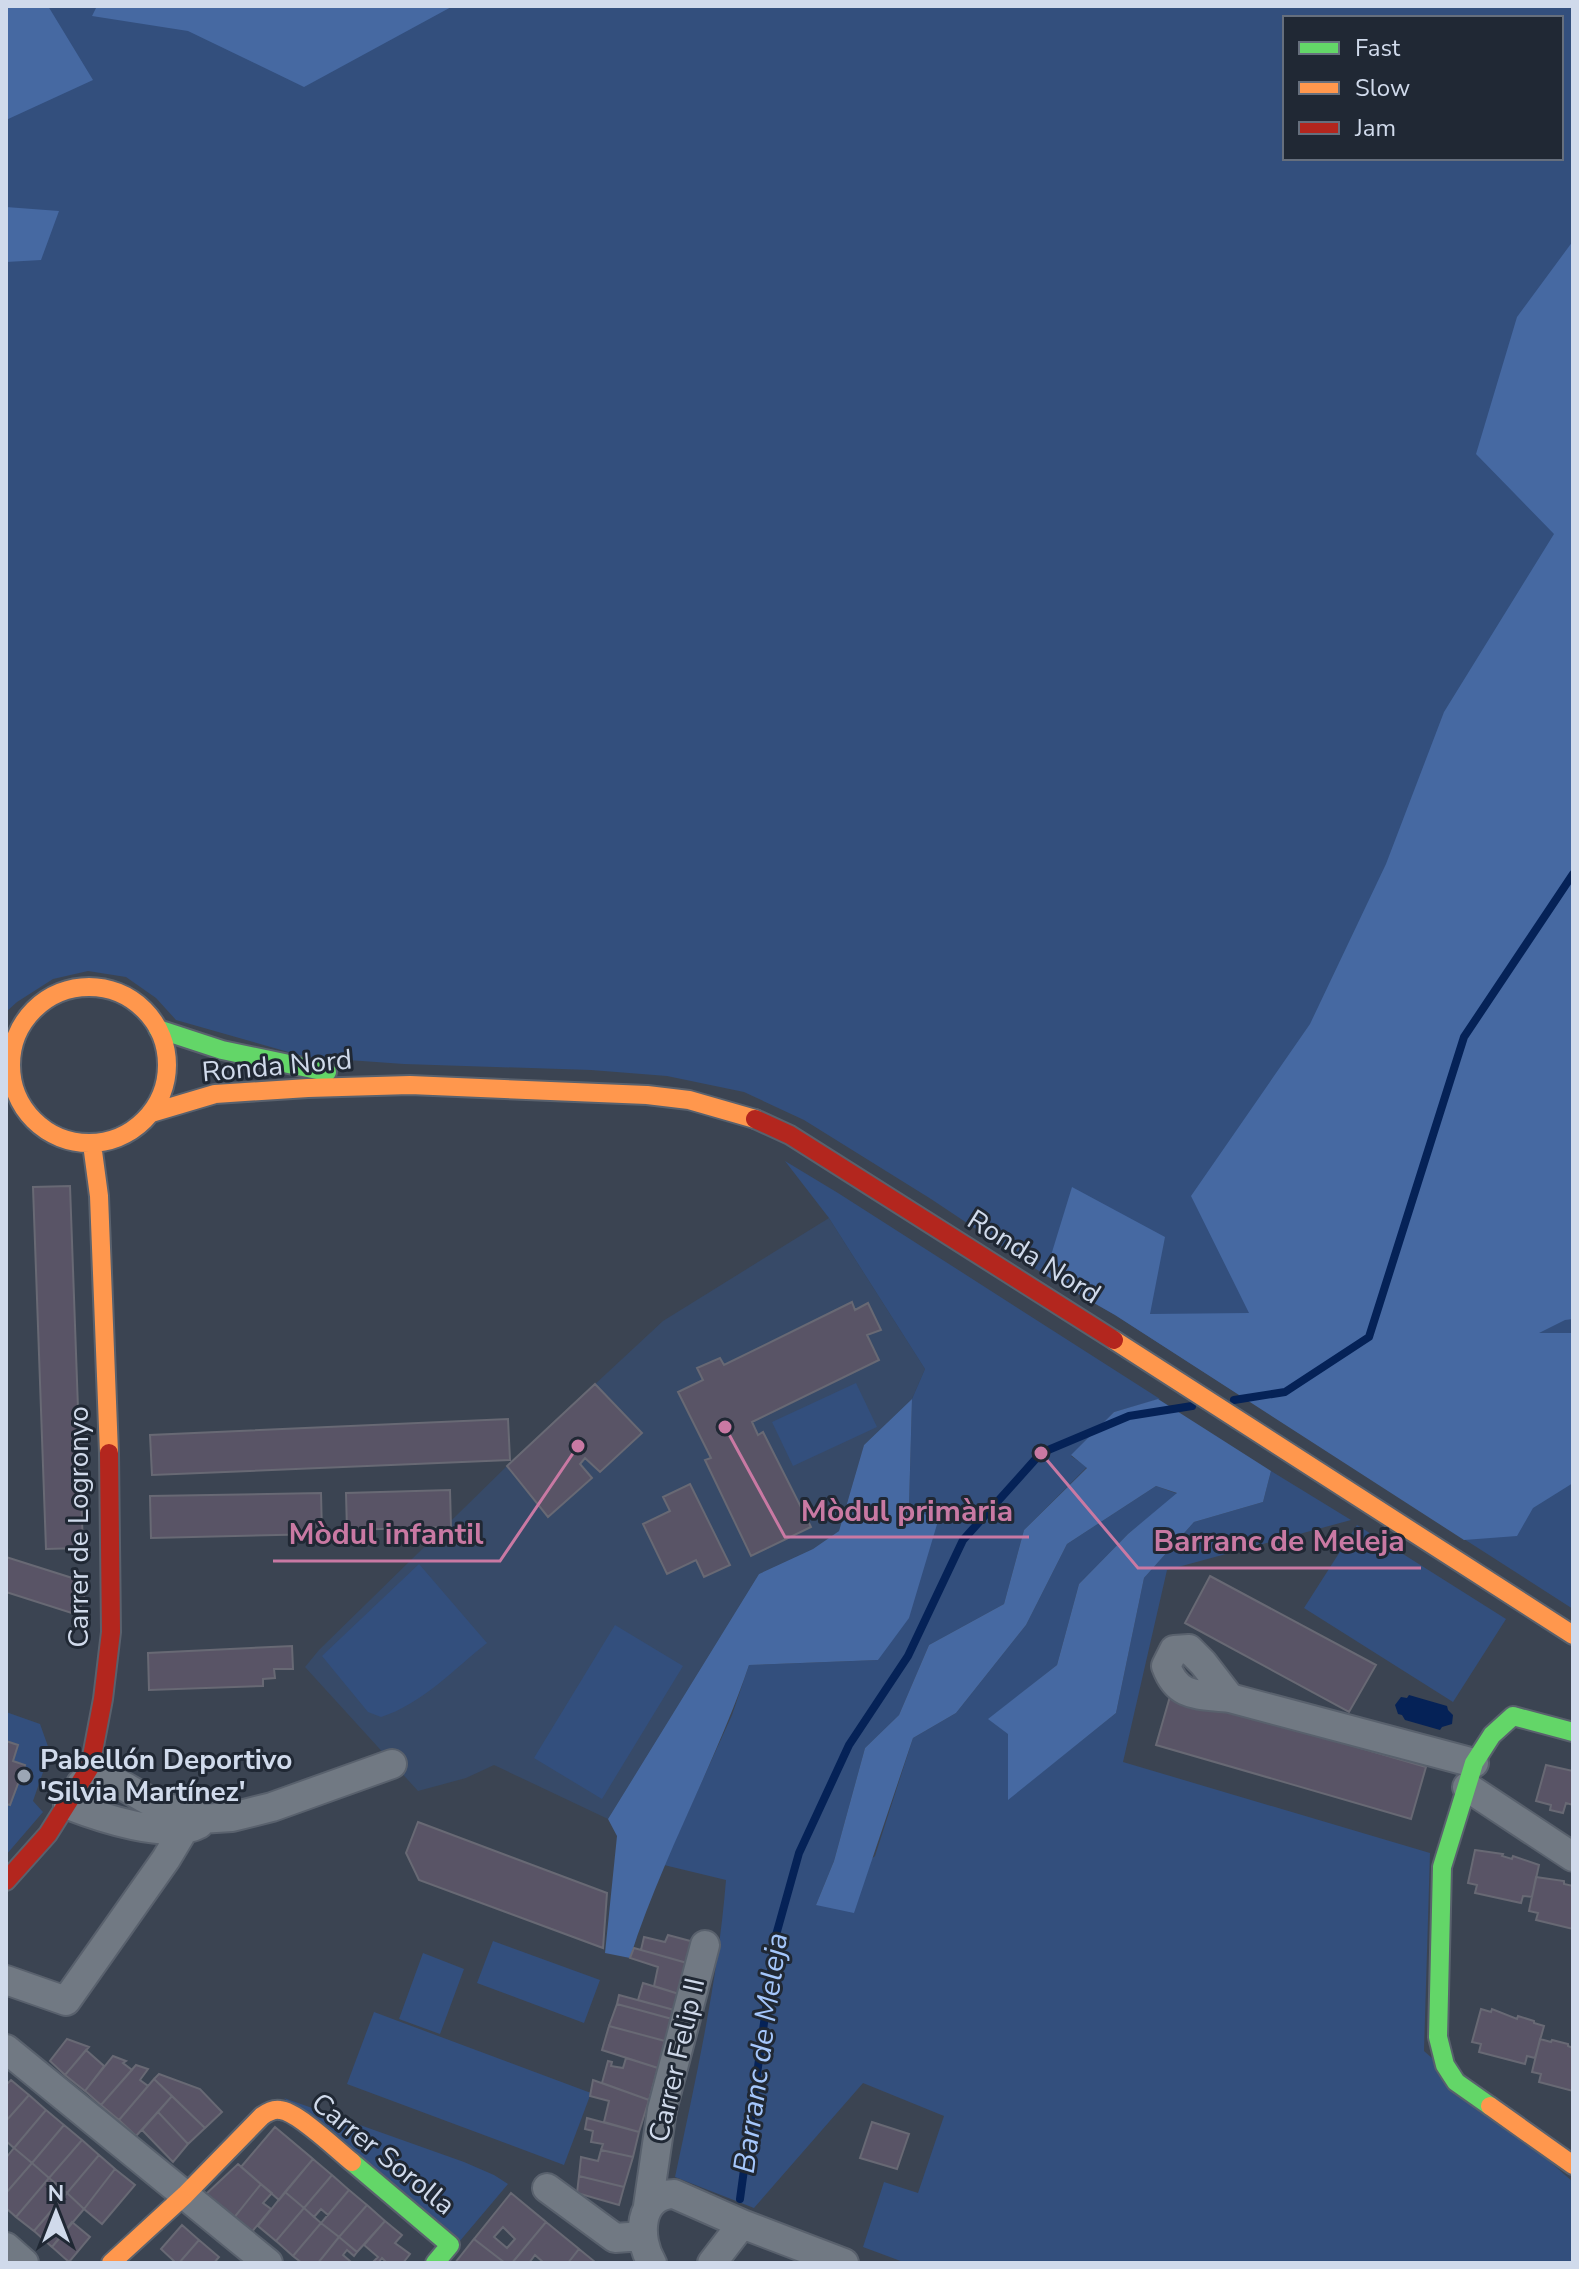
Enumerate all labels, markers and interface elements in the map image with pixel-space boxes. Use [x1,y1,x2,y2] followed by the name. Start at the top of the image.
[1283,16,1563,160] legend
[1355,32,1401,64] text: Fast
[1355,72,1410,104] text: Slow
[1354,112,1396,144] text: Jam
[200,1041,354,1091] street label: Ronda Nord
[960,1201,1108,1313] street label: Ronda Nord
[60,1406,98,1648] street label: Carrer de Logronyo
[785,1483,1029,1537] callout: Mòdul primària
[801,1491,1013,1532] text: Mòdul primària
[273,1507,500,1561] callout: Mòdul infantil
[288,1514,484,1555] text: Mòdul infantil
[1138,1514,1421,1568] callout: Barranc de Meleja
[1153,1521,1405,1562] text: Barranc de Meleja
[40,1741,292,1811] place label: Pabellón Deportivo 'Silvia Martínez'
[15,1767,33,1785] marker: Pabellón Deportivo 'Silvia Martínez'
[724,1930,798,2176] water label: Barranc de Meleja
[640,1974,714,2146] street label: Carrer Felip II
[303,2084,463,2224] street label: Carrer Sorolla
[16,2173,96,2253] north arrow
[48,2179,64,2209] text: N

